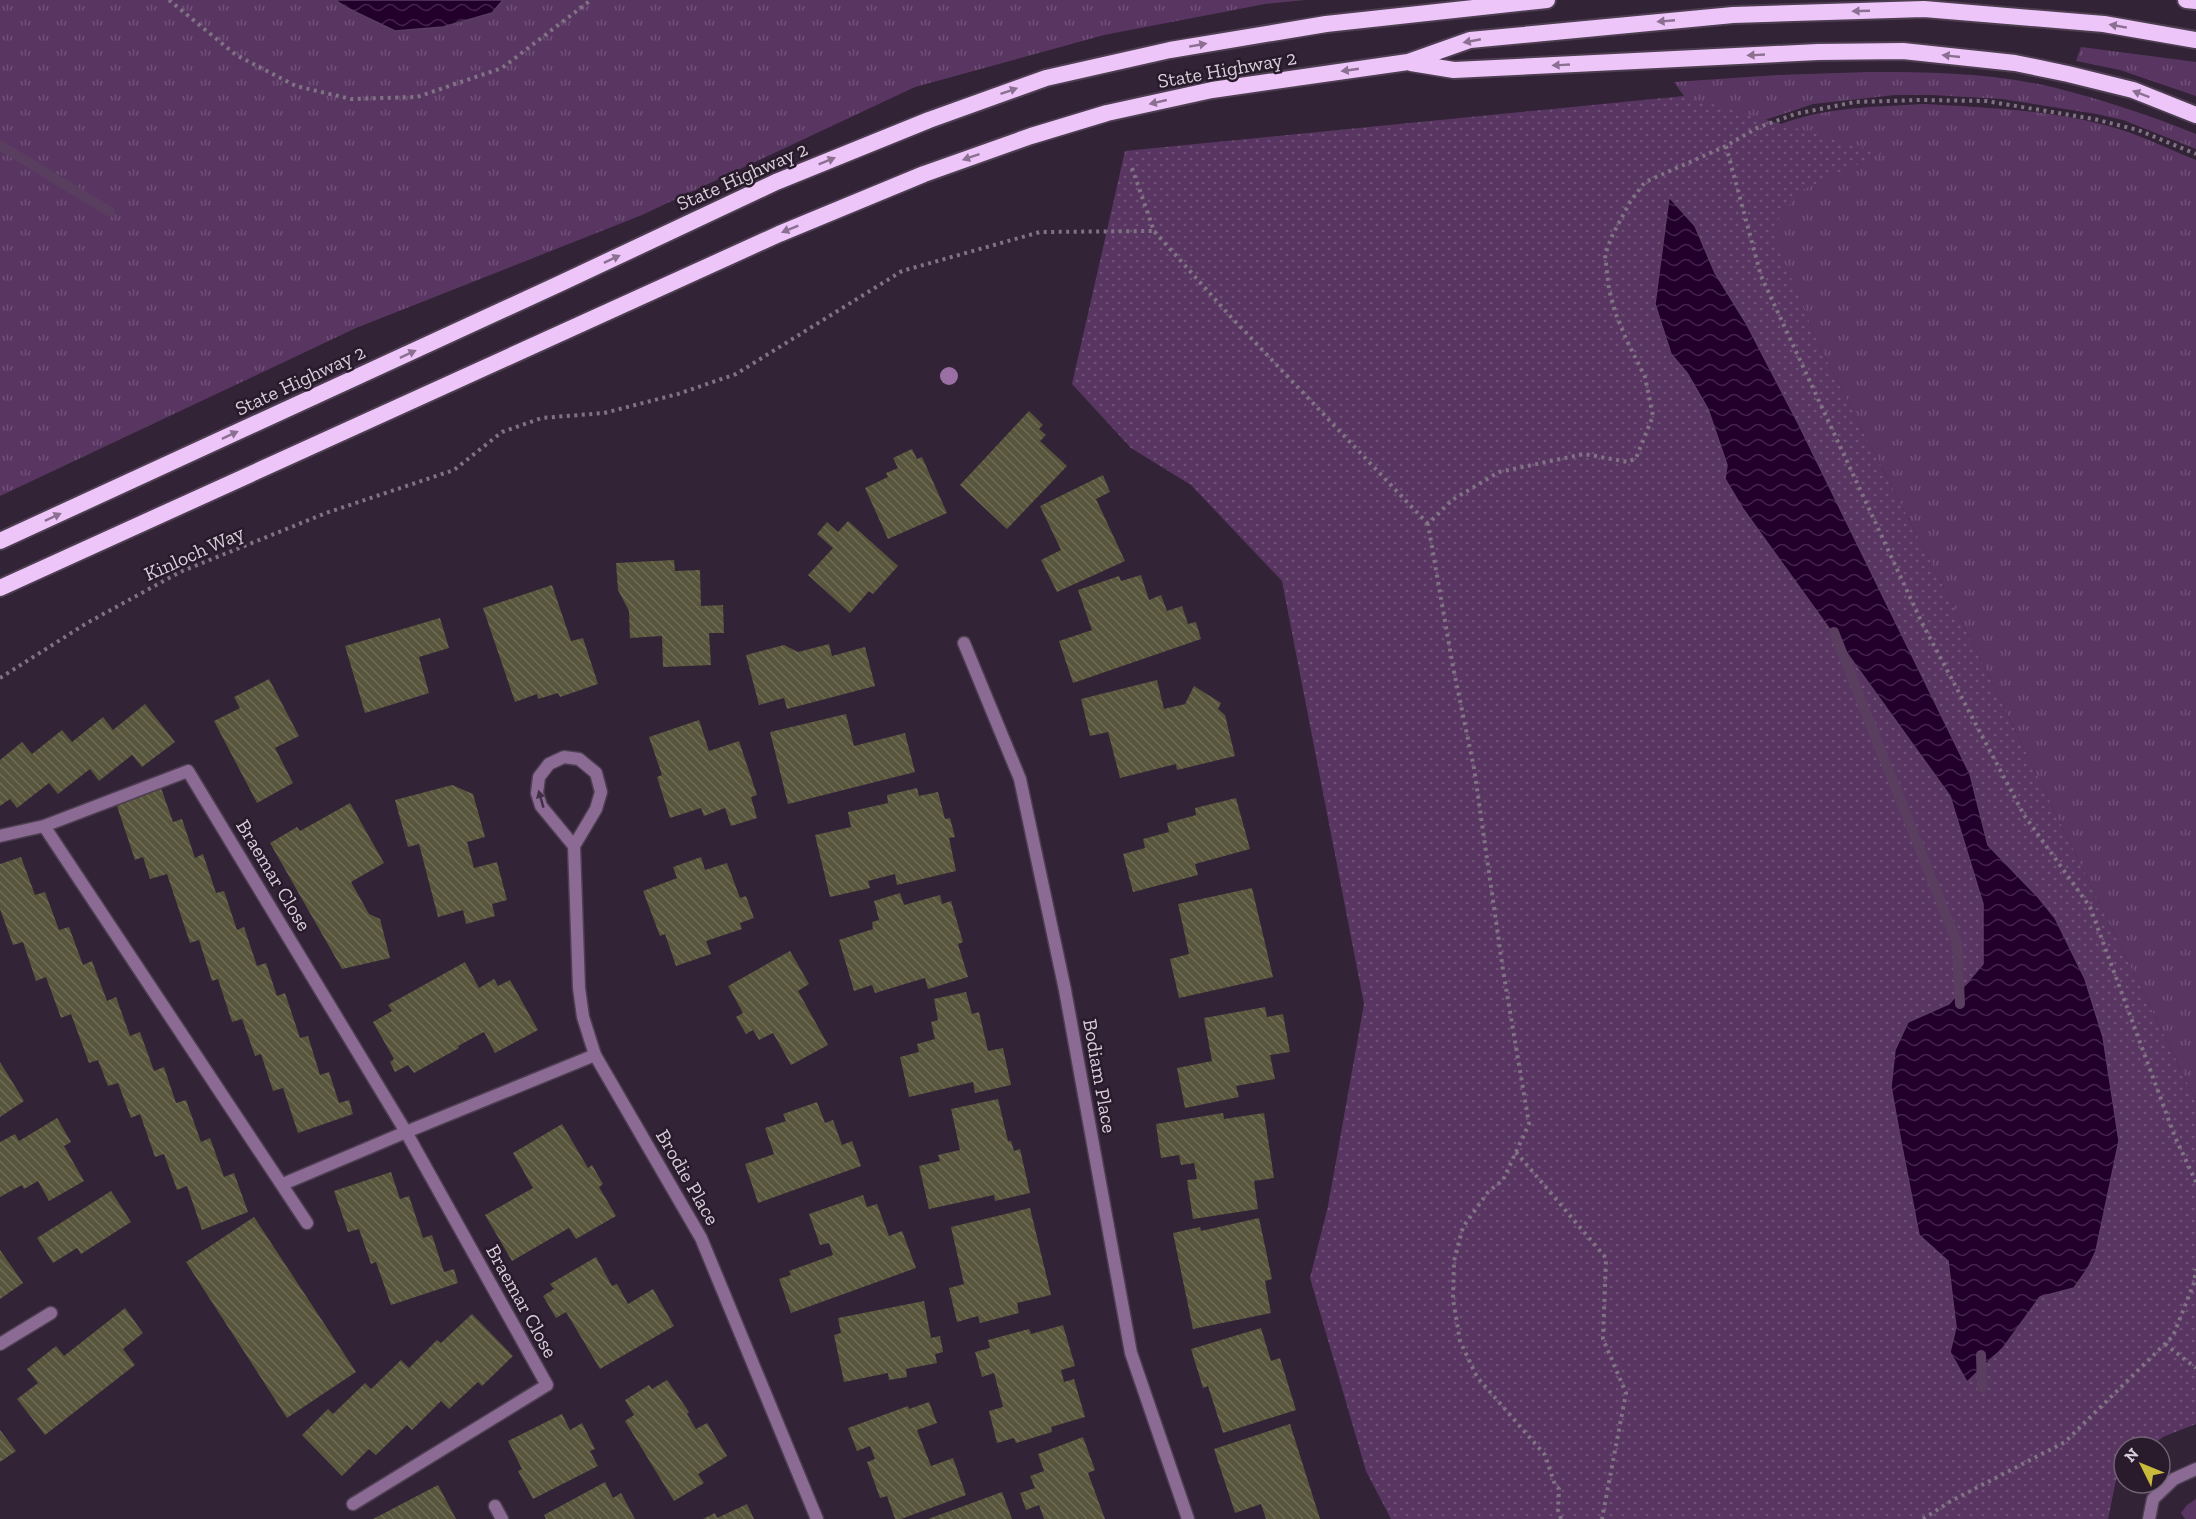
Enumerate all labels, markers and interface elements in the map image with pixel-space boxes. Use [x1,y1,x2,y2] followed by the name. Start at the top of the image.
[1851,7,1870,16] one-way arrow
[1656,16,1675,26] one-way arrow
[2108,21,2127,30] one-way arrow
[1462,37,1481,46] one-way arrow
[1189,40,1208,49] one-way arrow
[1156,45,1298,93] street label: State Highway 2
[1746,50,1765,59] one-way arrow
[1941,51,1960,61] one-way arrow
[1552,61,1571,70] one-way arrow
[1340,66,1359,75] one-way arrow
[1000,86,1018,96] one-way arrow
[2132,88,2150,98] one-way arrow
[1148,98,1167,107] one-way arrow
[673,136,811,216] street label: State Highway 2
[962,153,980,163] one-way arrow
[819,156,837,166] one-way arrow
[780,224,798,234] one-way arrow
[603,255,620,264] one-way arrow
[231,339,369,421] street label: State Highway 2
[399,349,416,358] one-way arrow
[222,431,239,440] one-way arrow
[45,512,62,521] one-way arrow
[140,520,248,586] street label: Kinloch Way
[535,790,545,808] one-way arrow
[231,815,317,935] street label: Braemar Close
[1078,1017,1122,1135] street label: Bodiam Place
[651,1125,725,1229] street label: Brodie Place
[481,1240,563,1362] street label: Braemar Close
[2112,1435,2172,1495] north arrow
[2120,1444,2142,1466] text: N

